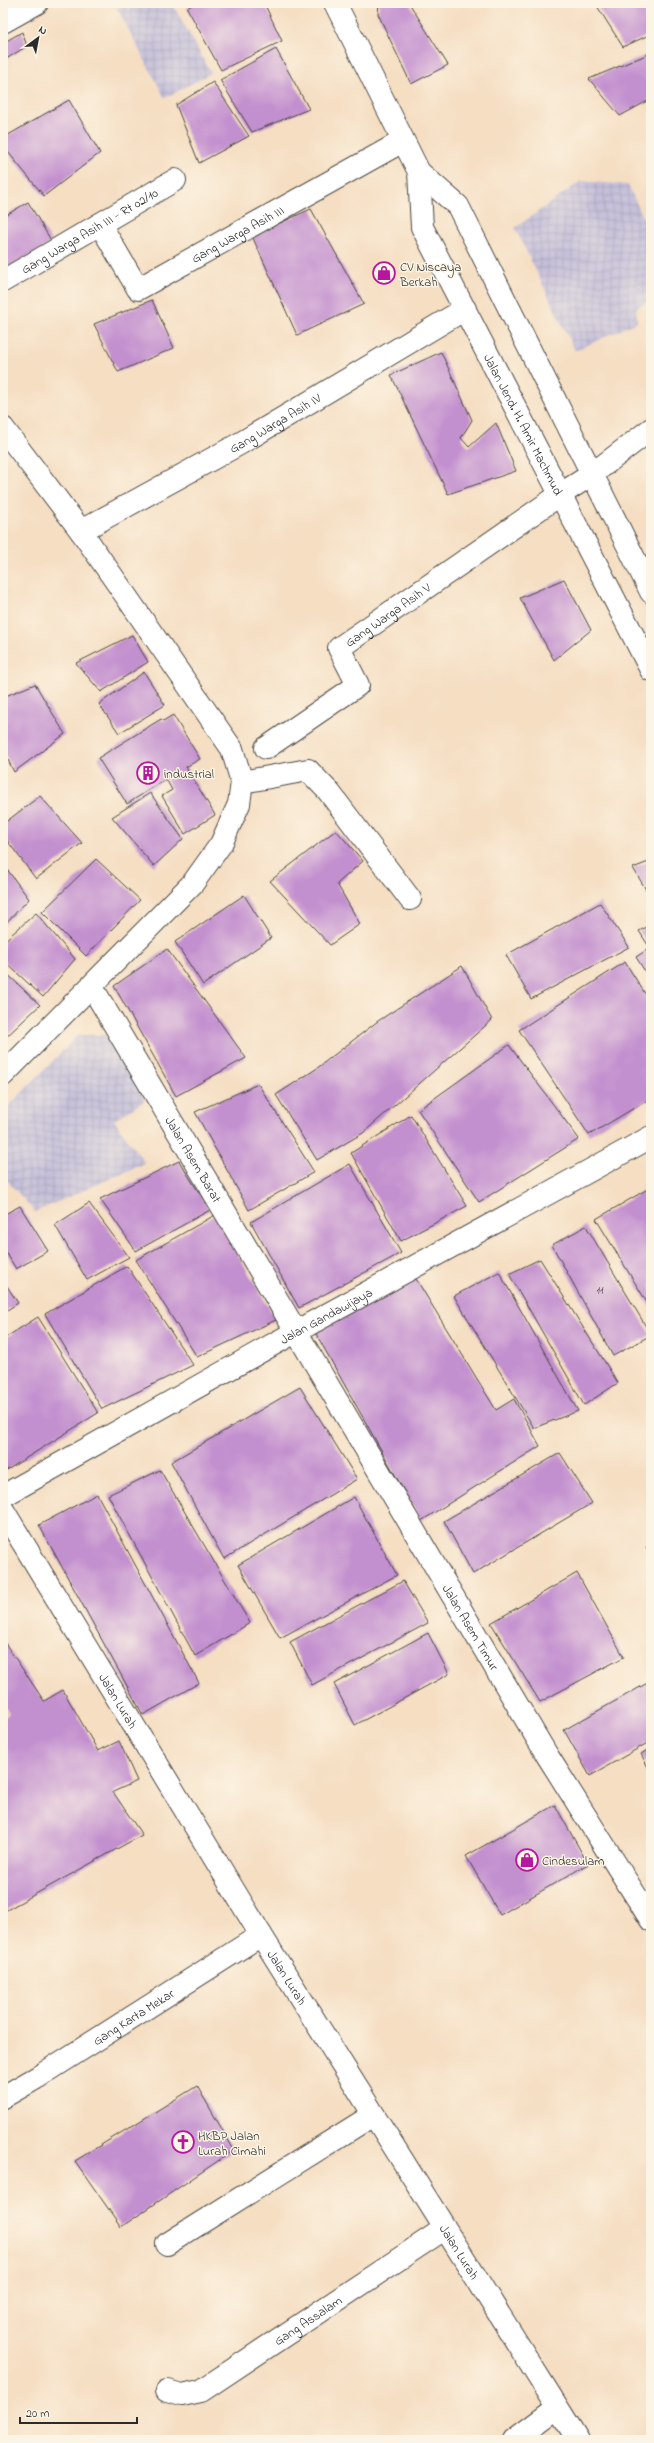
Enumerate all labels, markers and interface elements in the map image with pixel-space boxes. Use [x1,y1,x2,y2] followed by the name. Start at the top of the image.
[18,18,58,58] north arrow
[35,22,50,39] text: N
[18,184,162,279] street label: Gang Warga Asih III - Rt 02/10
[188,201,288,268] street label: Gang Warga Asih III
[399,258,461,292] place label: CV Niscaya Berkah
[371,260,397,286] shop icon: CV Niscaya Berkah
[478,351,567,500] street label: Jalan Jend. H. Amir Machmud
[226,389,326,459] street label: Gang Warga Asih IV
[342,579,436,652] street label: Gang Warga Asih V
[135,760,161,786] building icon: industrial
[164,765,214,784] place label: industrial
[160,1113,226,1207] street label: Jalan Asem Barat
[277,1283,376,1350] street label: Jalan Gandawijaya
[597,1283,604,1299] house number: 11
[437,1581,503,1675] street label: Jalan Asem Timur
[93,1670,142,1733] street label: Jalan Lurah
[514,1847,540,1873] shop icon: Cindesulam
[542,1852,604,1871] place label: Cindesulam
[262,1947,311,2009] street label: Jalan Lurah
[89,1984,179,2051] street label: Gang Karta Mekar
[198,2127,266,2161] place label: HKBP Jalan Lurah Cimahi
[170,2129,196,2155] church icon: HKBP Jalan Lurah Cimahi
[434,2221,483,2284] street label: Jalan Lurah
[271,2292,346,2351] street label: Gang Assalam
[20,2399,137,2425] scale bar
[26,2405,49,2423] text: 20 m

